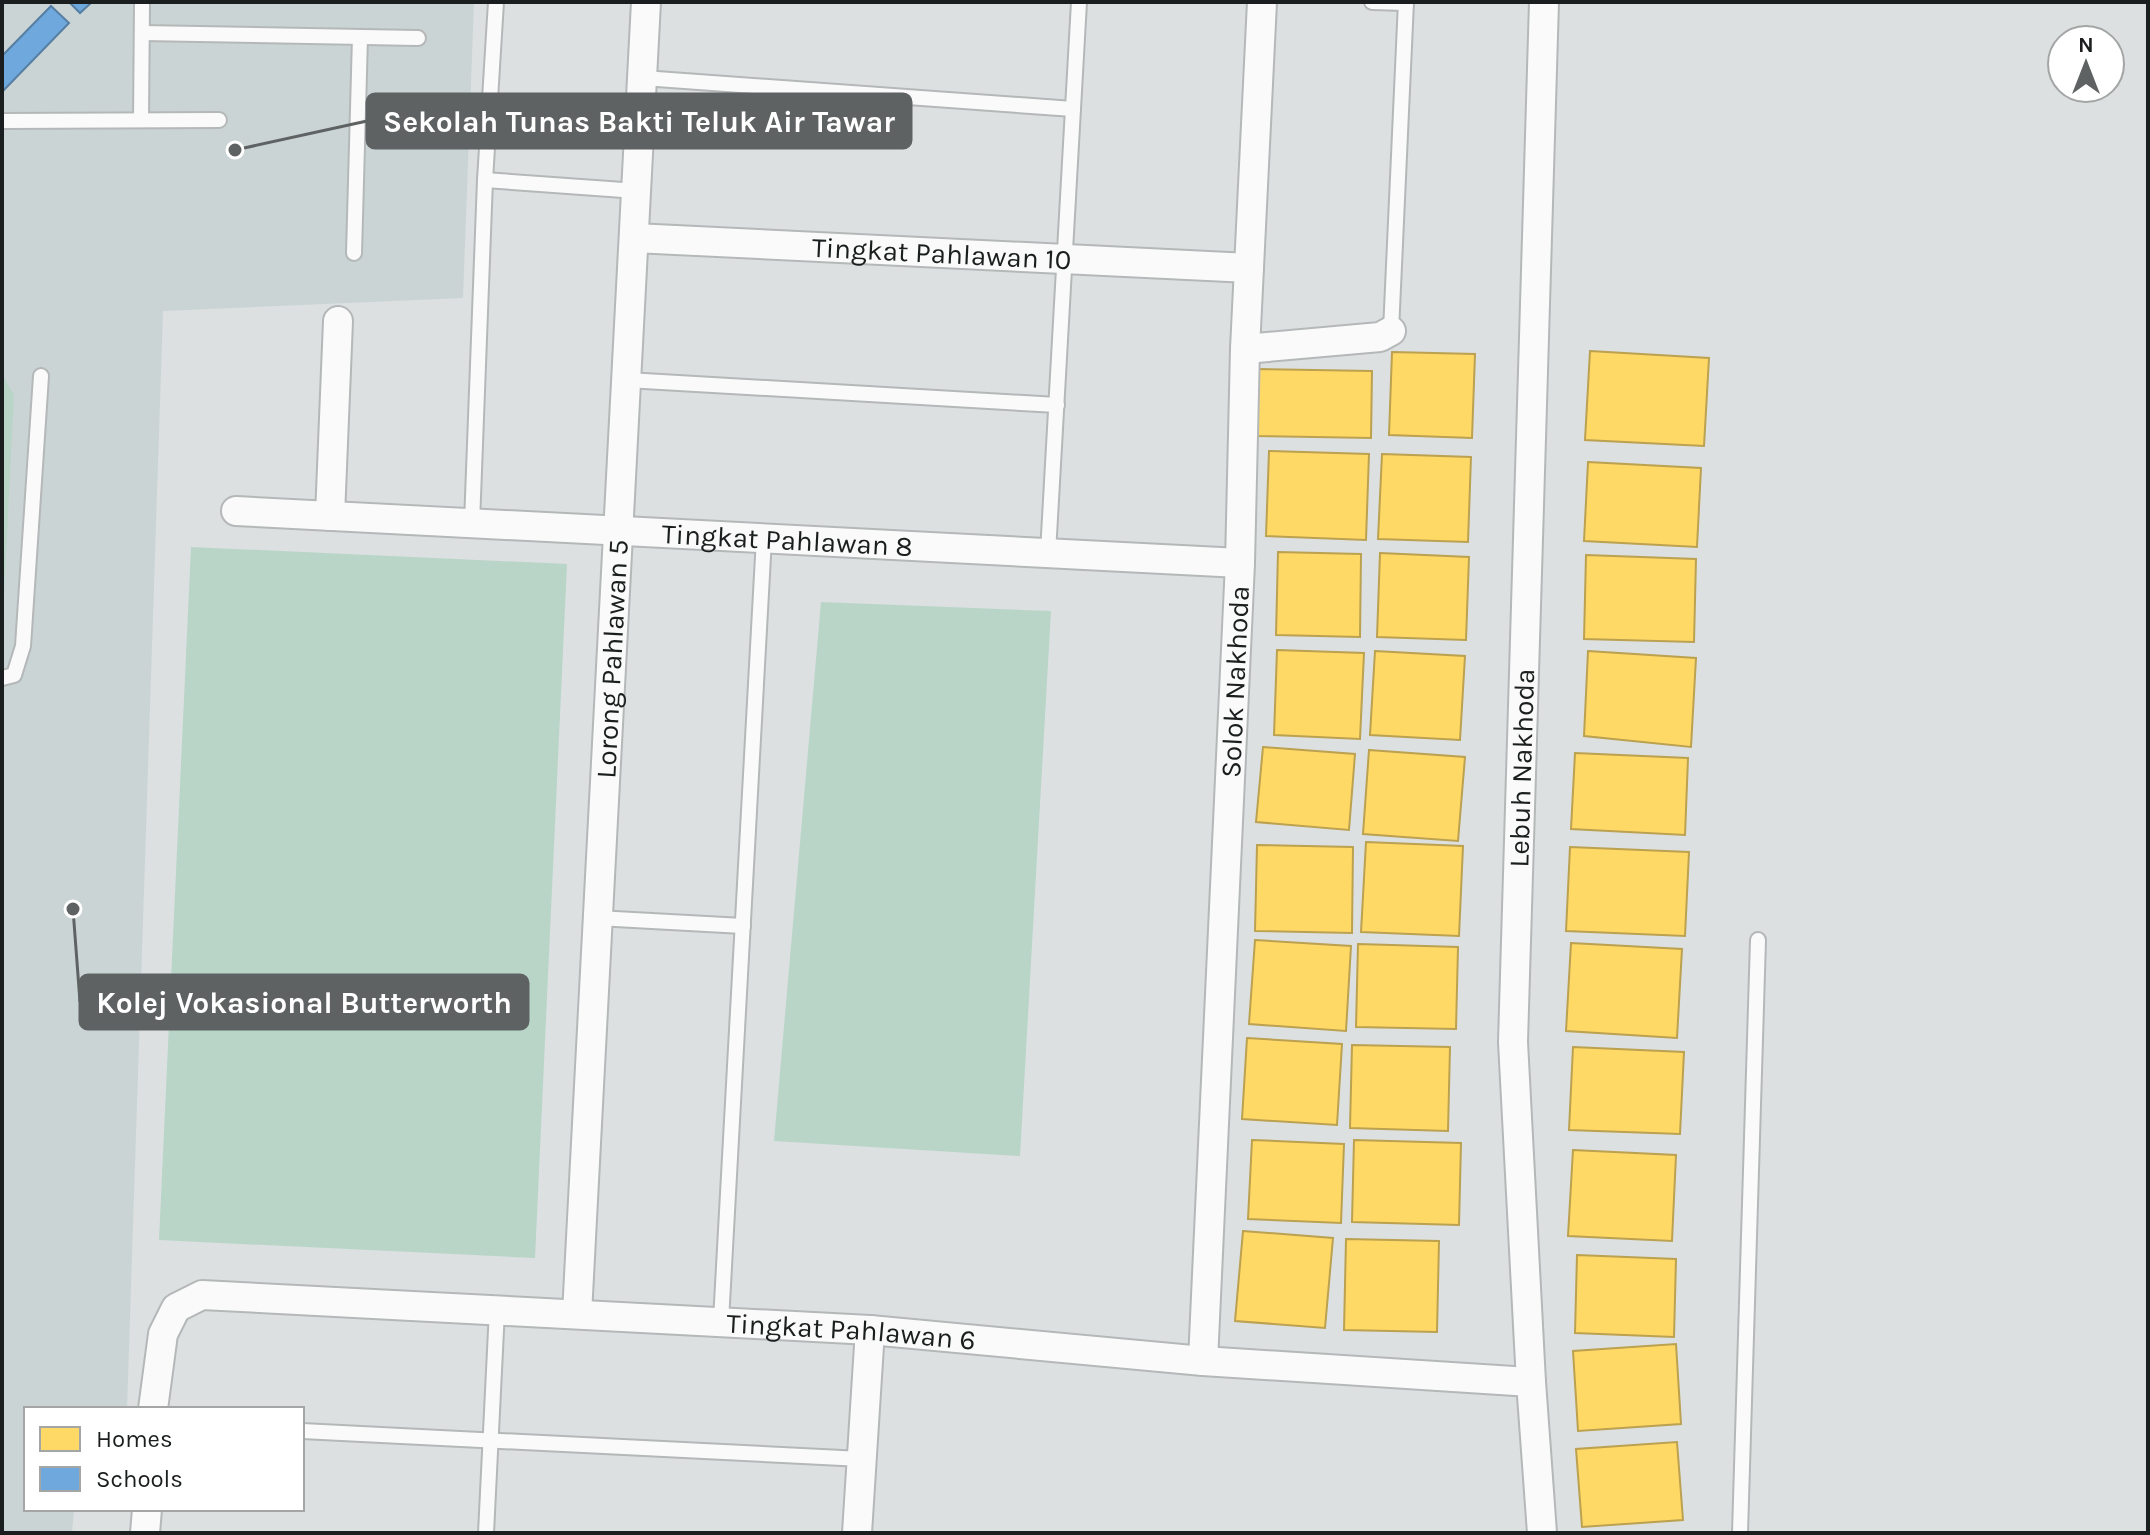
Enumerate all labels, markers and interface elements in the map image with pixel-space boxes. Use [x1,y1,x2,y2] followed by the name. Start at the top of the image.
[2046,24,2126,104] north arrow
[2078,32,2094,58] text: N
[367,94,911,148] callout: Sekolah Tunas Bakti Teluk Air Tawar
[383,104,895,140] text: Sekolah Tunas Bakti Teluk Air Tawar
[811,231,1072,276] street label: Tingkat Pahlawan 10
[661,517,913,563] street label: Tingkat Pahlawan 8
[589,539,635,779] street label: Lorong Pahlawan 5
[1214,585,1256,779] street label: Solok Nakhoda
[1502,668,1541,868] street label: Lebuh Nakhoda
[80,975,528,1029] callout: Kolej Vokasional Butterworth
[96,985,512,1021] text: Kolej Vokasional Butterworth
[726,1307,977,1357] street label: Tingkat Pahlawan 6
[24,1407,304,1511] legend
[96,1425,173,1453] text: Homes
[96,1465,183,1493] text: Schools

